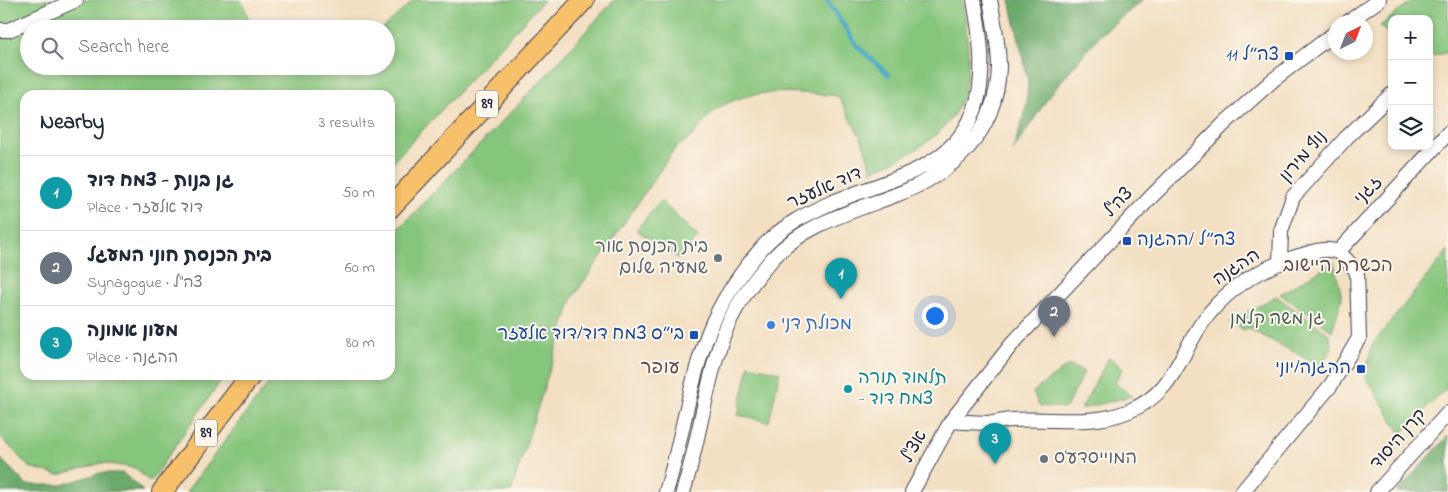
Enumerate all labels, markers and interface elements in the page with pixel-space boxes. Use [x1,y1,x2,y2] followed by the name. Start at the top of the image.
[1328,15,1373,60] north arrow
[1388,15,1433,150] map controls
[1388,15,1433,60] button: +
[20,20,395,75] search box
[38,34,66,62] icon: search
[78,34,169,61] text: Search here
[1226,43,1279,69] place label: צה״ל 11
[1283,50,1295,62] marker: צה״ל 11
[1388,60,1433,105] button: −
[476,90,498,118] road number: 89
[1388,105,1433,150] button: layers
[40,108,104,138] text: Nearby
[319,111,375,135] text: 3 results
[1274,125,1334,189] street label: נוף מירון
[783,161,867,217] street label: דוד אלעזר
[87,168,234,195] text: גן בנות - צמח דוד
[1349,171,1389,211] street label: זגני
[53,181,59,205] text: 1
[343,181,375,205] text: 50 m
[1098,182,1140,224] street label: צה"ל
[87,196,203,220] text: Place · דוד אלעזר
[1137,228,1235,254] place label: צה״ל /ההגנה
[595,235,708,282] place label: בית הכנסת אור שמעיה שלום
[1121,235,1133,247] marker: צה״ל /ההגנה
[87,243,272,270] text: בית הכנסת חוני המעגל
[1208,243,1266,293] street label: ההגנה
[712,252,724,264] marker: בית הכנסת אור שמעיה שלום
[1283,253,1393,280] district label: הכשרת היישוב
[52,256,60,280] text: 2
[345,256,375,280] text: 60 m
[825,258,857,299] pin: 1
[87,271,203,295] text: Synagogue · צה"ל
[1038,296,1070,337] pin: 2
[922,303,948,329] your location
[1230,307,1324,333] park label: גן משה קלמן
[781,312,852,338] place label: מכולת דני
[87,318,178,345] text: מעון אמונה
[765,319,777,331] marker: מכולת דני
[498,322,684,348] place label: בי״ס צמח דוד/דוד אלעזר
[688,329,700,341] marker: בי״ס צמח דוד/דוד אלעזר
[53,331,59,355] text: 3
[346,331,375,355] text: 80 m
[87,346,178,370] text: Place · ההגנה
[640,355,680,382] district label: עופר
[1275,356,1351,382] place label: ההגנה/יוני
[1355,363,1367,375] marker: ההגנה/יוני
[858,366,947,413] place label: תלמוד תורה - צמח דוד
[842,383,854,395] marker: תלמוד תורה - צמח דוד
[1364,404,1434,476] street label: קרן היסוד
[195,419,217,446] road number: 89
[979,423,1011,464] pin: 3
[895,426,935,468] street label: אצ"ל
[1054,446,1137,472] place label: המוייסדע'ס
[1038,453,1050,465] marker: המוייסדע'ס

